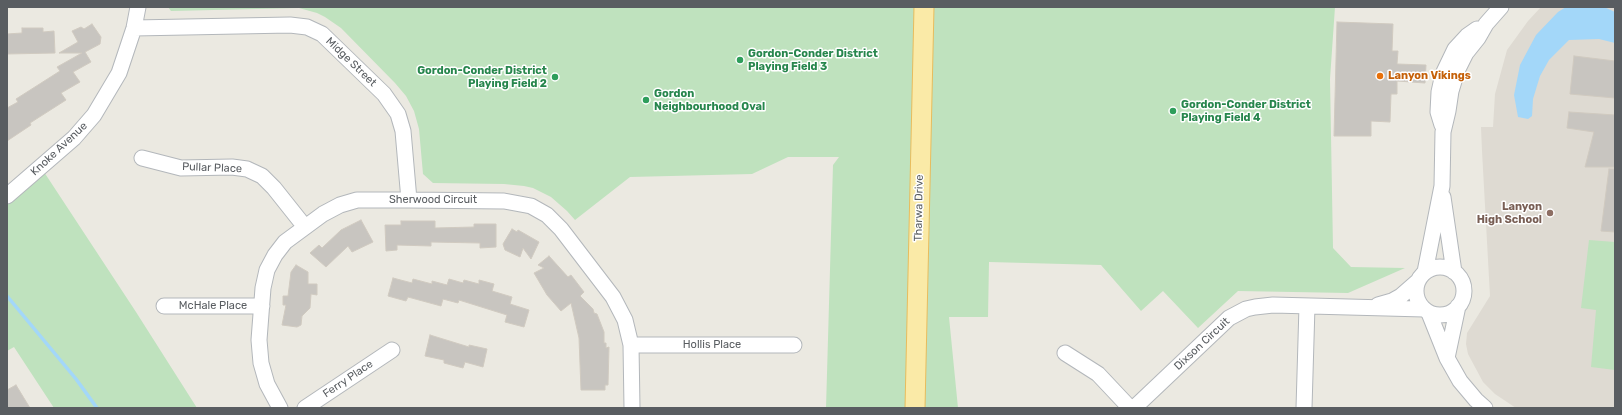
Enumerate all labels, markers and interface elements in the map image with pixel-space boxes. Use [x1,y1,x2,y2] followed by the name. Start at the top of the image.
[323,35,379,89] street label: Midge Street
[748,47,878,73] place label: Gordon-Conder District Playing Field 3
[735,55,745,65] marker: Gordon-Conder District Playing Field 3
[417,64,547,90] place label: Gordon-Conder District Playing Field 2
[1388,69,1471,83] place label: Lanyon Vikings
[1375,71,1385,81] marker: Lanyon Vikings
[550,72,560,82] marker: Gordon-Conder District Playing Field 2
[654,87,765,113] place label: Gordon Neighbourhood Oval
[641,95,651,105] marker: Gordon Neighbourhood Oval
[1181,98,1311,124] place label: Gordon-Conder District Playing Field 4
[1168,106,1178,116] marker: Gordon-Conder District Playing Field 4
[28,119,90,179] street label: Knoke Avenue
[182,160,242,176] street label: Pullar Place
[912,174,926,242] street label: Tharwa Drive
[389,193,477,207] street label: Sherwood Circuit
[1477,200,1542,226] place label: Lanyon High School
[1545,208,1555,218] marker: Lanyon High School
[179,299,247,313] street label: McHale Place
[1171,315,1233,373] street label: Dixson Circuit
[683,338,741,352] street label: Hollis Place
[320,357,376,401] street label: Ferry Place

